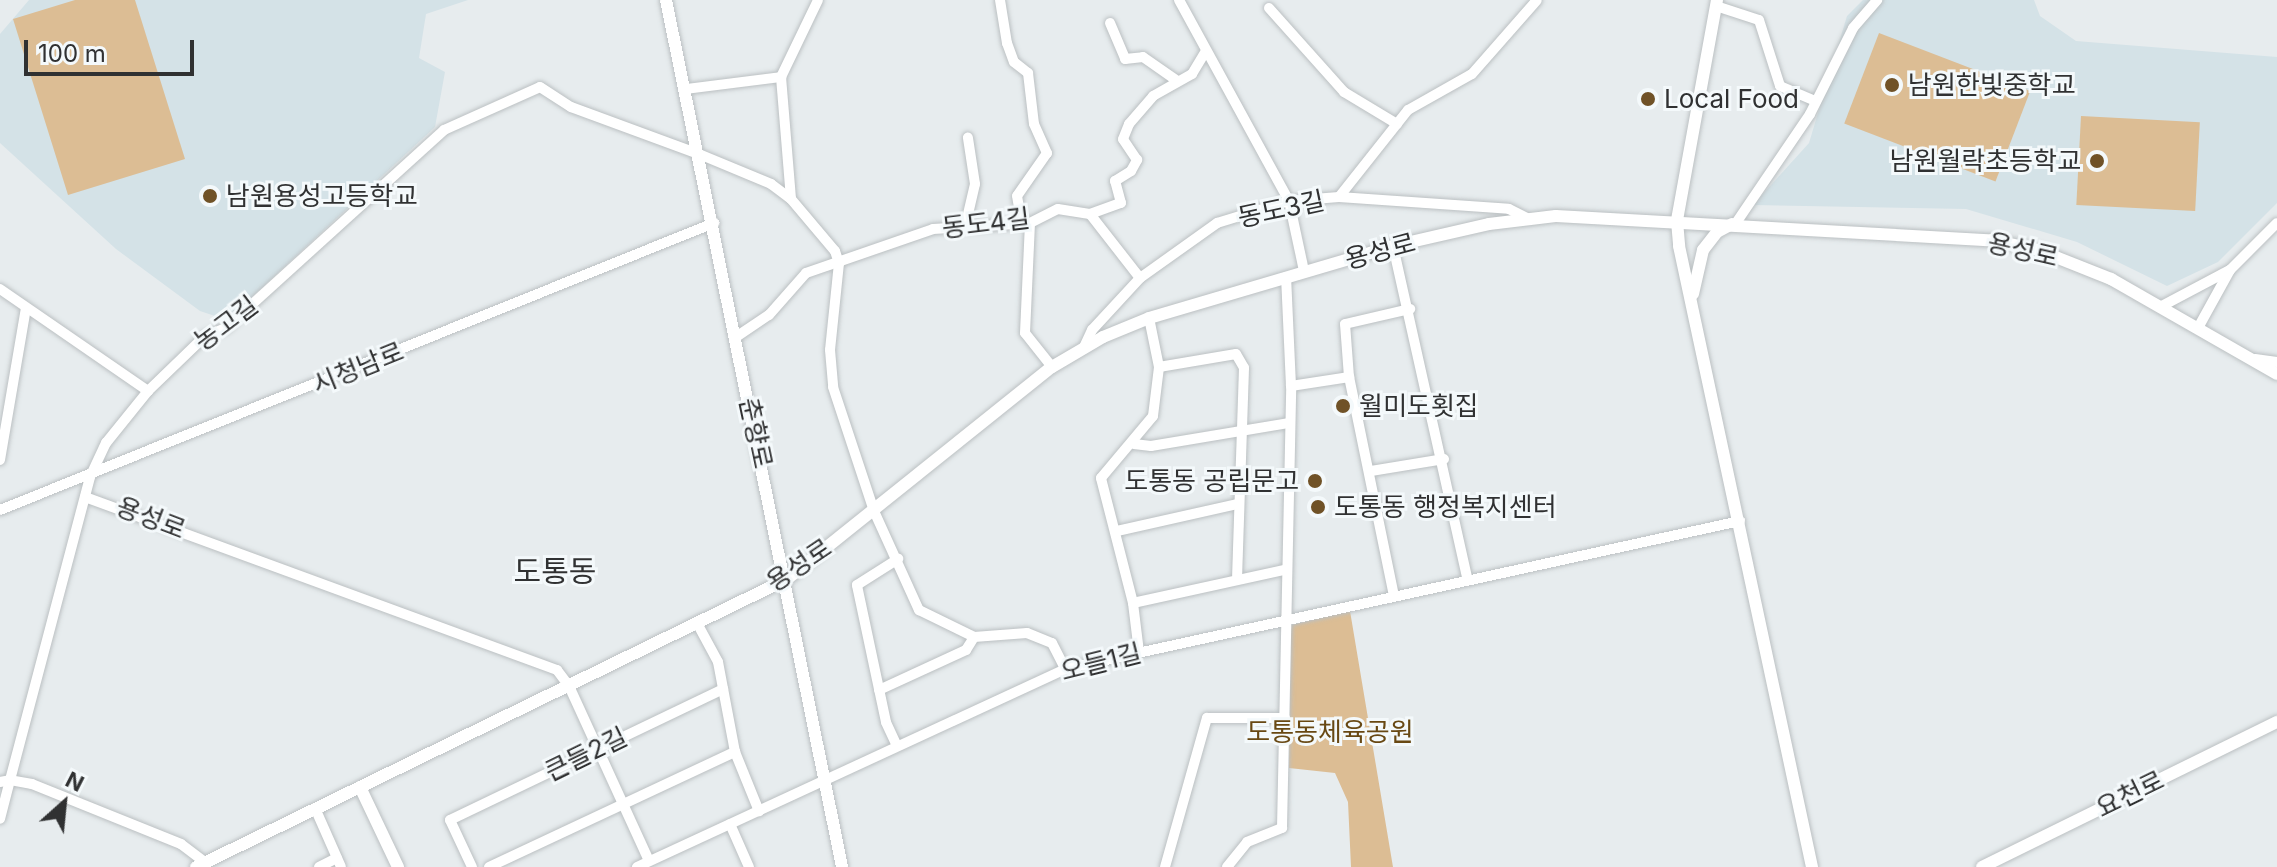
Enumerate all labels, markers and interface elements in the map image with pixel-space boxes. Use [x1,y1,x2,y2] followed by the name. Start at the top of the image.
[28,24,198,74] scale bar
[38,39,106,68] text: 100 m
[1908,69,2075,101] place label: 남원한빛중학교
[1883,76,1901,94] marker: 남원한빛중학교
[1664,83,1799,115] place label: Local Food
[1639,90,1657,108] marker: Local Food
[1890,145,2081,177] place label: 남원월락초등학교
[2088,152,2106,170] marker: 남원월락초등학교
[226,180,417,212] place label: 남원용성고등학교
[1235,185,1327,233] street label: 동도3길
[201,187,219,205] marker: 남원용성고등학교
[940,202,1032,244] street label: 동도4길
[1341,227,1419,275] street label: 용성로
[1985,227,2061,273] street label: 용성로
[188,289,264,357] street label: 농고길
[308,336,408,400] street label: 시청남로
[1359,390,1479,422] place label: 월미도횟집
[733,395,779,471] street label: 춘향로
[1334,397,1352,415] marker: 월미도횟집
[1124,465,1299,497] place label: 도통동 공립문고
[1306,472,1324,490] marker: 도통동 공립문고
[112,491,190,545] street label: 용성로
[1334,491,1557,523] place label: 도통동 행정복지센터
[1309,498,1327,516] marker: 도통동 행정복지센터
[761,532,837,598] street label: 용성로
[514,553,596,589] district label: 도통동
[1057,637,1145,687] street label: 오들1길
[1246,716,1414,748] park label: 도통동체육공원
[540,721,632,787] street label: 큰들2길
[24,763,104,843] north arrow
[2091,764,2169,824] street label: 요천로
[62,766,88,797] text: N

